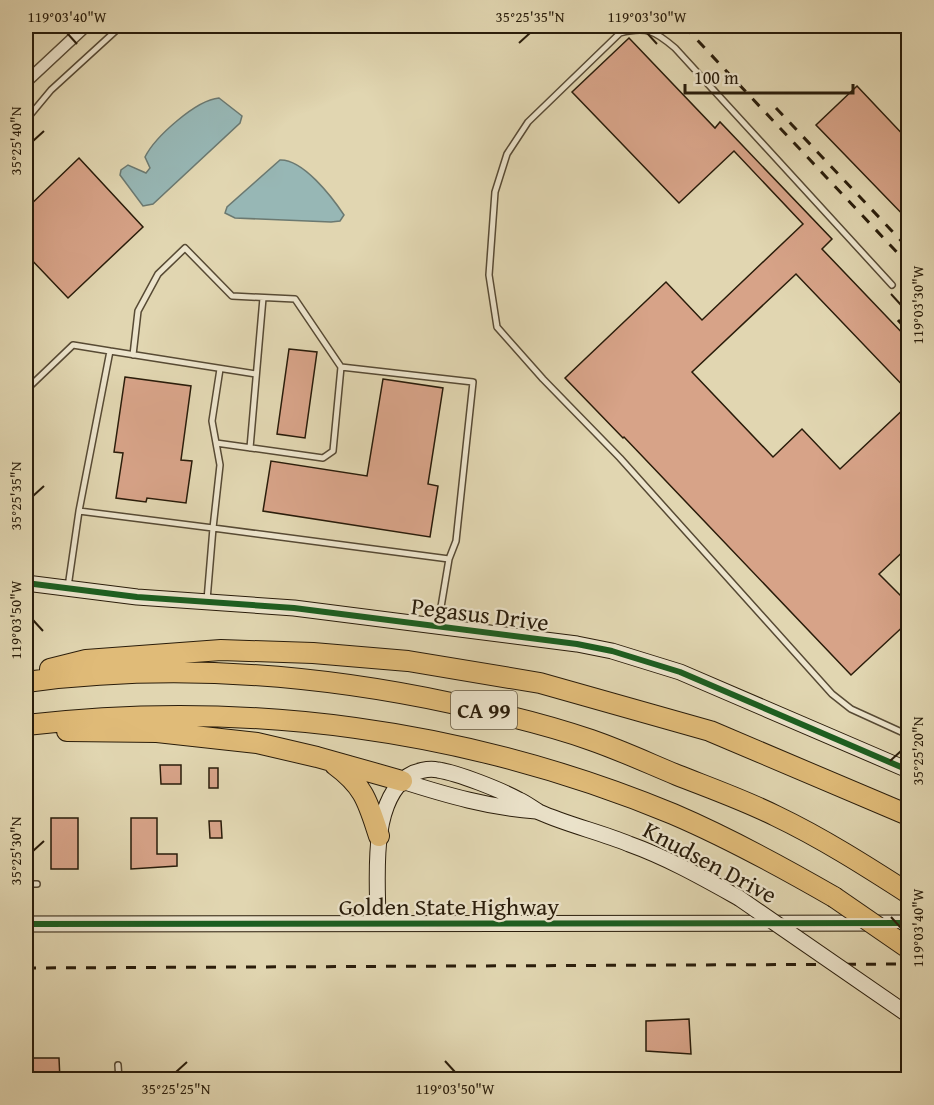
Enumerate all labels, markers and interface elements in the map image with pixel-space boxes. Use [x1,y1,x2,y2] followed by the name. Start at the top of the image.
[27,6,107,27] text: 119°03'40"W
[496,6,565,27] text: 35°25'35"N
[607,6,687,27] text: 119°03'30"W
[685,57,853,95] scale bar
[694,64,739,91] text: 100 m
[5,106,26,175] text: 35°25'40"N
[907,265,928,345] text: 119°03'30"W
[5,461,26,530] text: 35°25'35"N
[5,580,26,660] text: 119°03'50"W
[409,588,551,640] street label: Pegasus Drive
[451,691,517,729] road number: CA 99
[907,716,928,785] text: 35°25'20"N
[637,812,783,912] street label: Knudsen Drive
[5,816,26,885] text: 35°25'30"N
[907,888,928,968] text: 119°03'40"W
[339,889,559,924] street label: Golden State Highway
[142,1078,211,1099] text: 35°25'25"N
[415,1078,495,1099] text: 119°03'50"W

